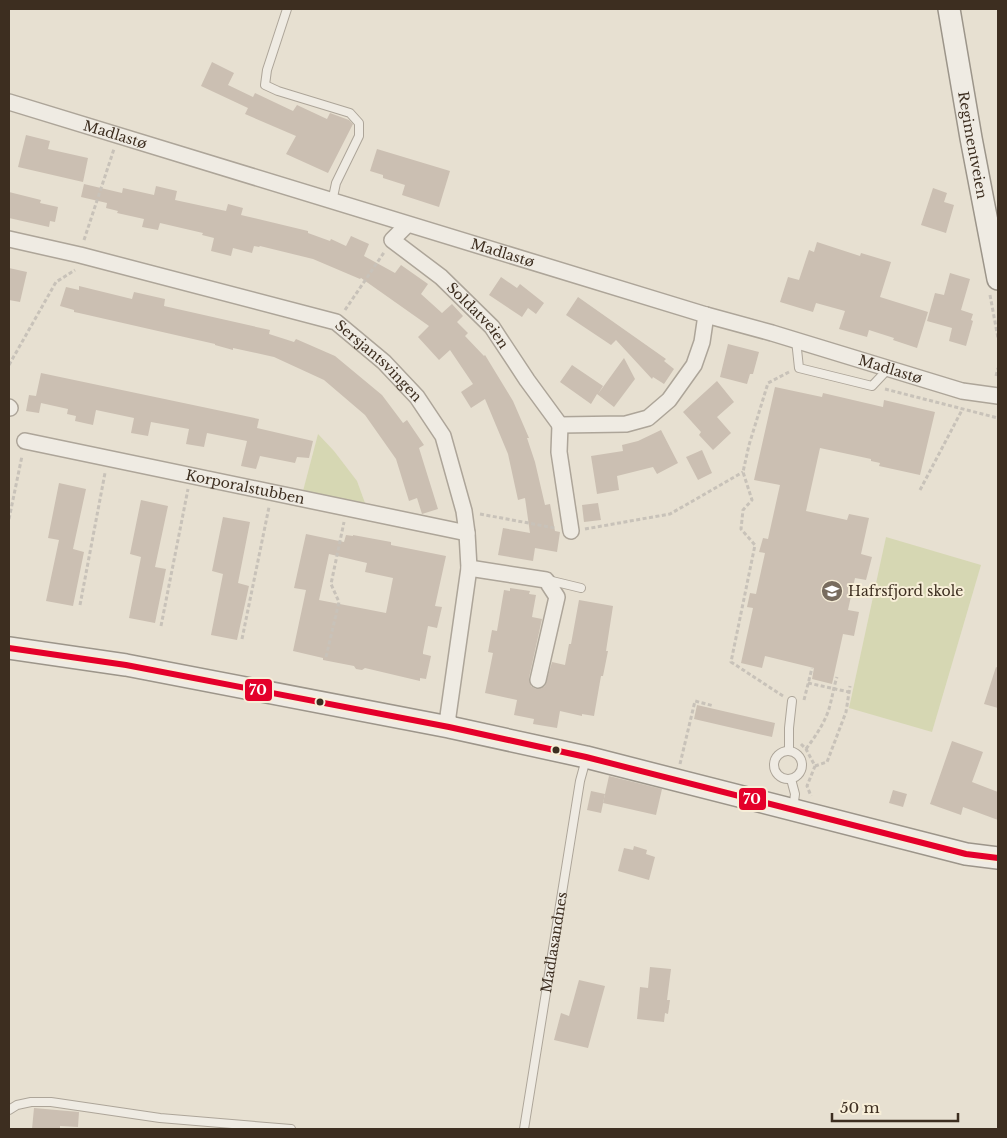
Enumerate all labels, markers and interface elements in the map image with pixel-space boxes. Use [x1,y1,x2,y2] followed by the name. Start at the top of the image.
[954,90,991,201] street label: Regimentveien
[81,116,149,153] street label: Madlastø
[468,235,536,271] street label: Madlastø
[443,279,513,352] street label: Soldatveien
[331,316,426,406] street label: Sersjantsvingen
[856,351,924,387] street label: Madlastø
[184,466,307,508] street label: Korporalstubben
[820,579,844,603] school or university icon: Hafrsfjord skole
[848,582,963,600] place label: Hafrsfjord skole
[244,678,273,702] line badge: 70
[249,681,267,699] text: 70
[315,697,325,707] unlabelled marker
[551,745,561,755] unlabelled marker
[738,787,767,811] line badge: 70
[743,790,761,808] text: 70
[537,891,571,994] street label: Madlasandnes
[832,1090,958,1122] scale bar
[840,1098,880,1117] text: 50 m

